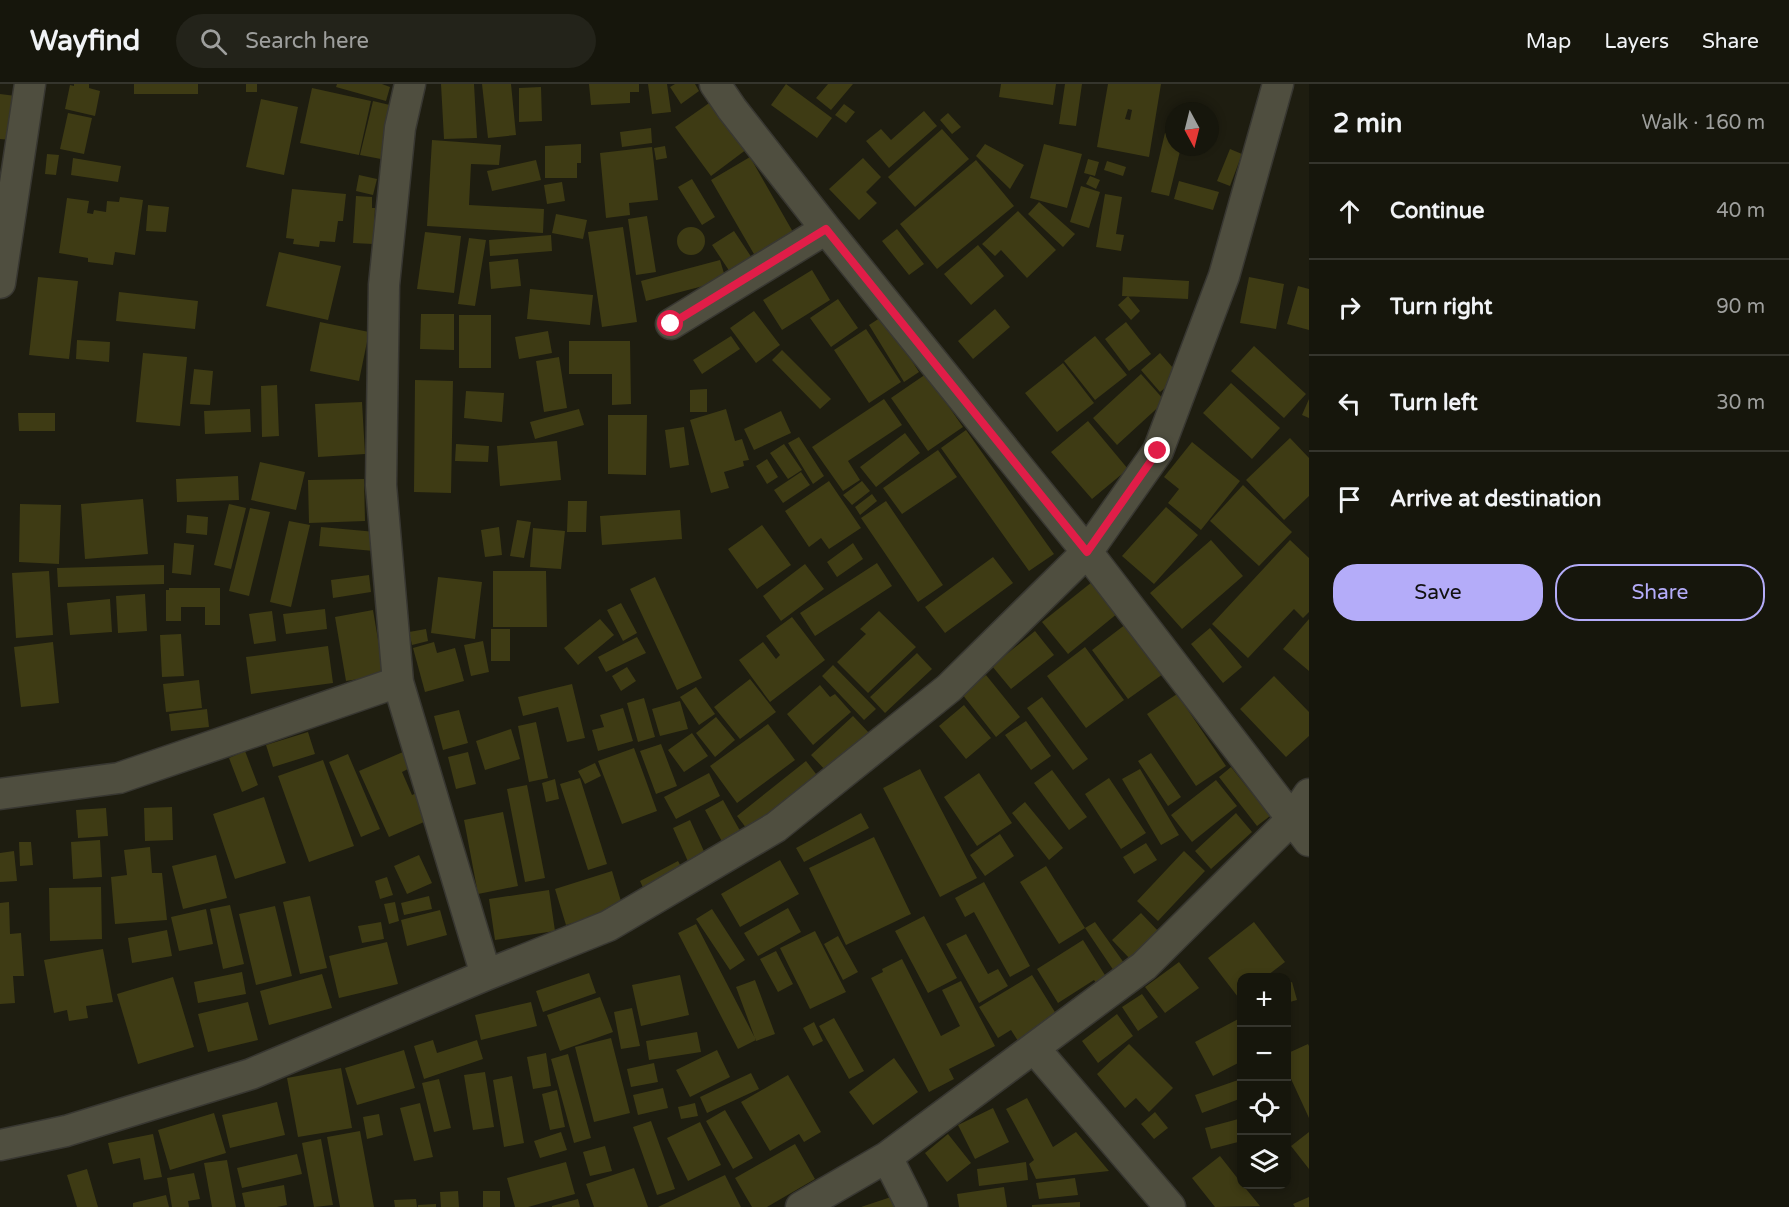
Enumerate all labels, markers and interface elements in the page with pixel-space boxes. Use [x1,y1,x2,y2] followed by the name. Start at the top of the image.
[176,14,596,68] search box
[30,24,140,58] text: Wayfind
[197,25,230,58] icon: search
[245,28,369,54] text: Search here
[1526,29,1571,54] text: Map
[1604,29,1669,54] text: Layers
[1702,29,1759,54] text: Share
[1165,102,1219,156] north arrow
[1333,108,1402,139] text: 2 min
[1642,111,1765,135] text: Walk · 160 m
[1333,195,1366,228] icon: ahead
[1390,198,1485,224] text: Continue
[1716,199,1765,223] text: 40 m
[1333,291,1366,324] icon: right
[1390,294,1492,320] text: Turn right
[1716,295,1765,319] text: 90 m
[657,310,683,336] route start
[1333,387,1366,420] icon: left
[1390,390,1478,416] text: Turn left
[1716,391,1765,415] text: 30 m
[1144,437,1170,463] route end
[1333,483,1366,516] icon: arrive
[1390,486,1601,512] text: Arrive at destination
[1333,564,1543,621] button: Save
[1555,564,1765,621] button: Share
[1237,973,1291,1189] map controls
[1237,973,1291,1027] button: +
[1237,1027,1291,1081] button: −
[1237,1081,1291,1135] button: locate
[1237,1135,1291,1189] button: layers

